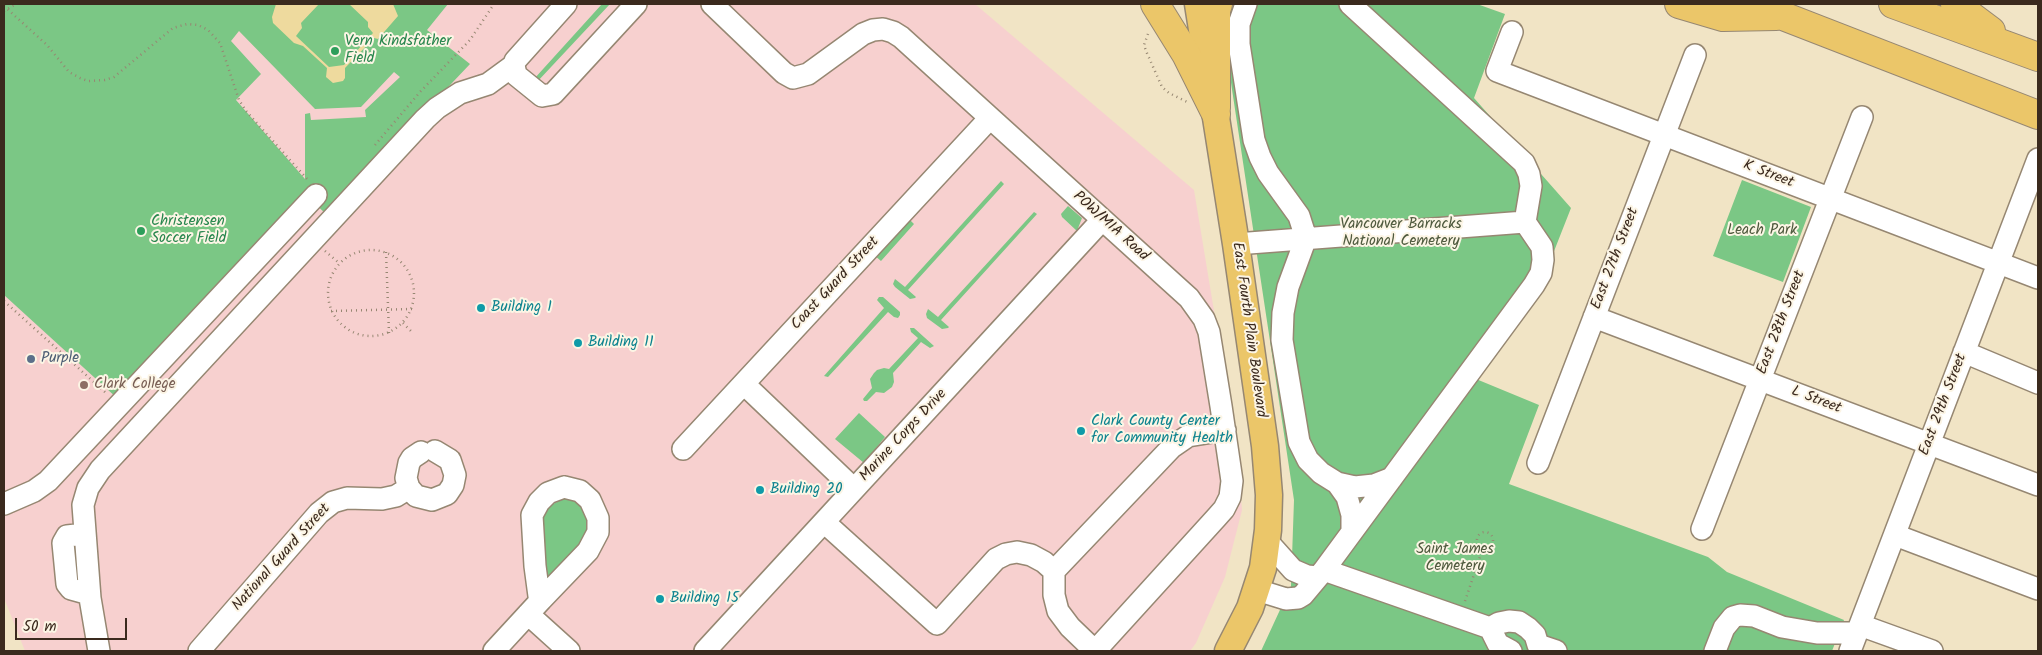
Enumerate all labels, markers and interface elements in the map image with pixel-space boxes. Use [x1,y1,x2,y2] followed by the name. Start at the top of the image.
[345,33,451,68] place label: Vern Kindsfather Field
[329,45,341,57] marker: Vern Kindsfather Field
[1740,157,1796,193] street label: K Street
[1068,188,1152,266] street label: POW/MIA Road
[1588,206,1644,312] street label: East 27th Street
[151,213,226,248] place label: Christensen Soccer Field
[1340,216,1462,251] park label: Vancouver Barracks National Cemetery
[1727,222,1797,240] park label: Leach Park
[135,225,147,237] marker: Christensen Soccer Field
[788,234,884,334] street label: Coast Guard Street
[1227,241,1269,419] street label: East Fourth Plain Boulevard
[1754,269,1810,377] street label: East 28th Street
[491,299,552,317] place label: Building 1
[475,302,487,314] marker: Building 1
[588,334,654,352] place label: Building 11
[572,337,584,349] marker: Building 11
[41,350,79,368] place label: Purple
[1916,351,1972,459] street label: East 29th Street
[25,353,37,365] marker: Purple
[94,376,175,394] place label: Clark College
[78,379,90,391] marker: Clark College
[1788,383,1844,419] street label: L Street
[857,386,951,486] street label: Marine Corps Drive
[1091,413,1233,448] place label: Clark County Center for Community Health
[1075,425,1087,437] marker: Clark County Center for Community Health
[770,481,842,499] place label: Building 20
[754,484,766,496] marker: Building 20
[229,501,335,615] street label: National Guard Street
[1416,541,1494,576] park label: Saint James Cemetery
[670,590,739,608] place label: Building 15
[654,593,666,605] marker: Building 15
[18,608,130,640] scale bar
[23,615,57,639] text: 50 m

